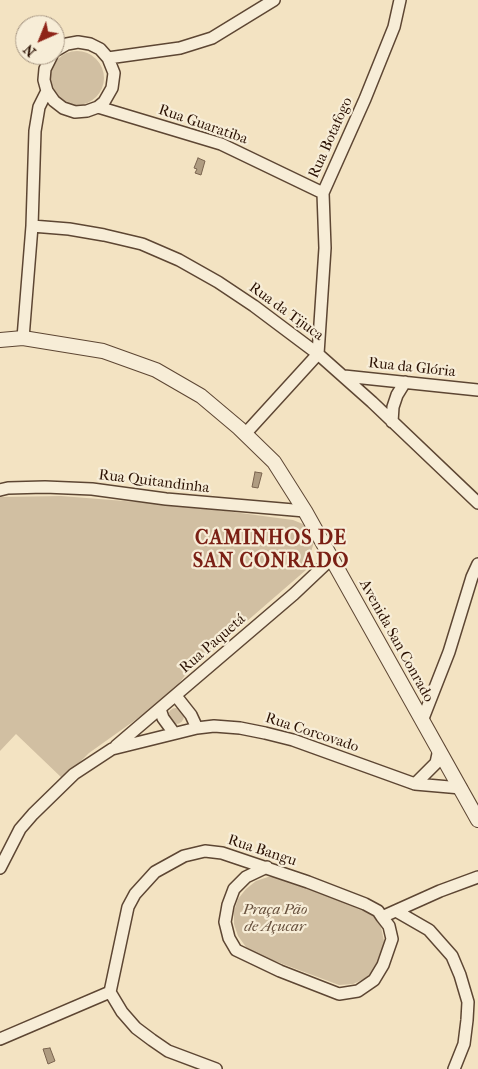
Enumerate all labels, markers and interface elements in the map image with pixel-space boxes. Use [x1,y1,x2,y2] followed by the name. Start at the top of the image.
[15,15,65,65] north arrow
[20,41,40,60] text: N
[305,95,357,181] street label: Rua Botafogo
[156,101,250,149] street label: Rua Guaratiba
[245,279,327,345] street label: Rua da Tijuca
[368,354,456,382] street label: Rua da Glória
[98,466,210,498] street label: Rua Quitandinha
[191,527,351,574] district label: CAMINHOS DE SAN CONRADO
[355,577,437,705] street label: Avenida San Conrado
[177,611,249,677] street label: Rua Paquetá
[263,709,361,757] street label: Rua Corcovado
[225,831,299,871] street label: Rua Bangu
[243,901,307,936] park label: Praça Pão de Açucar

